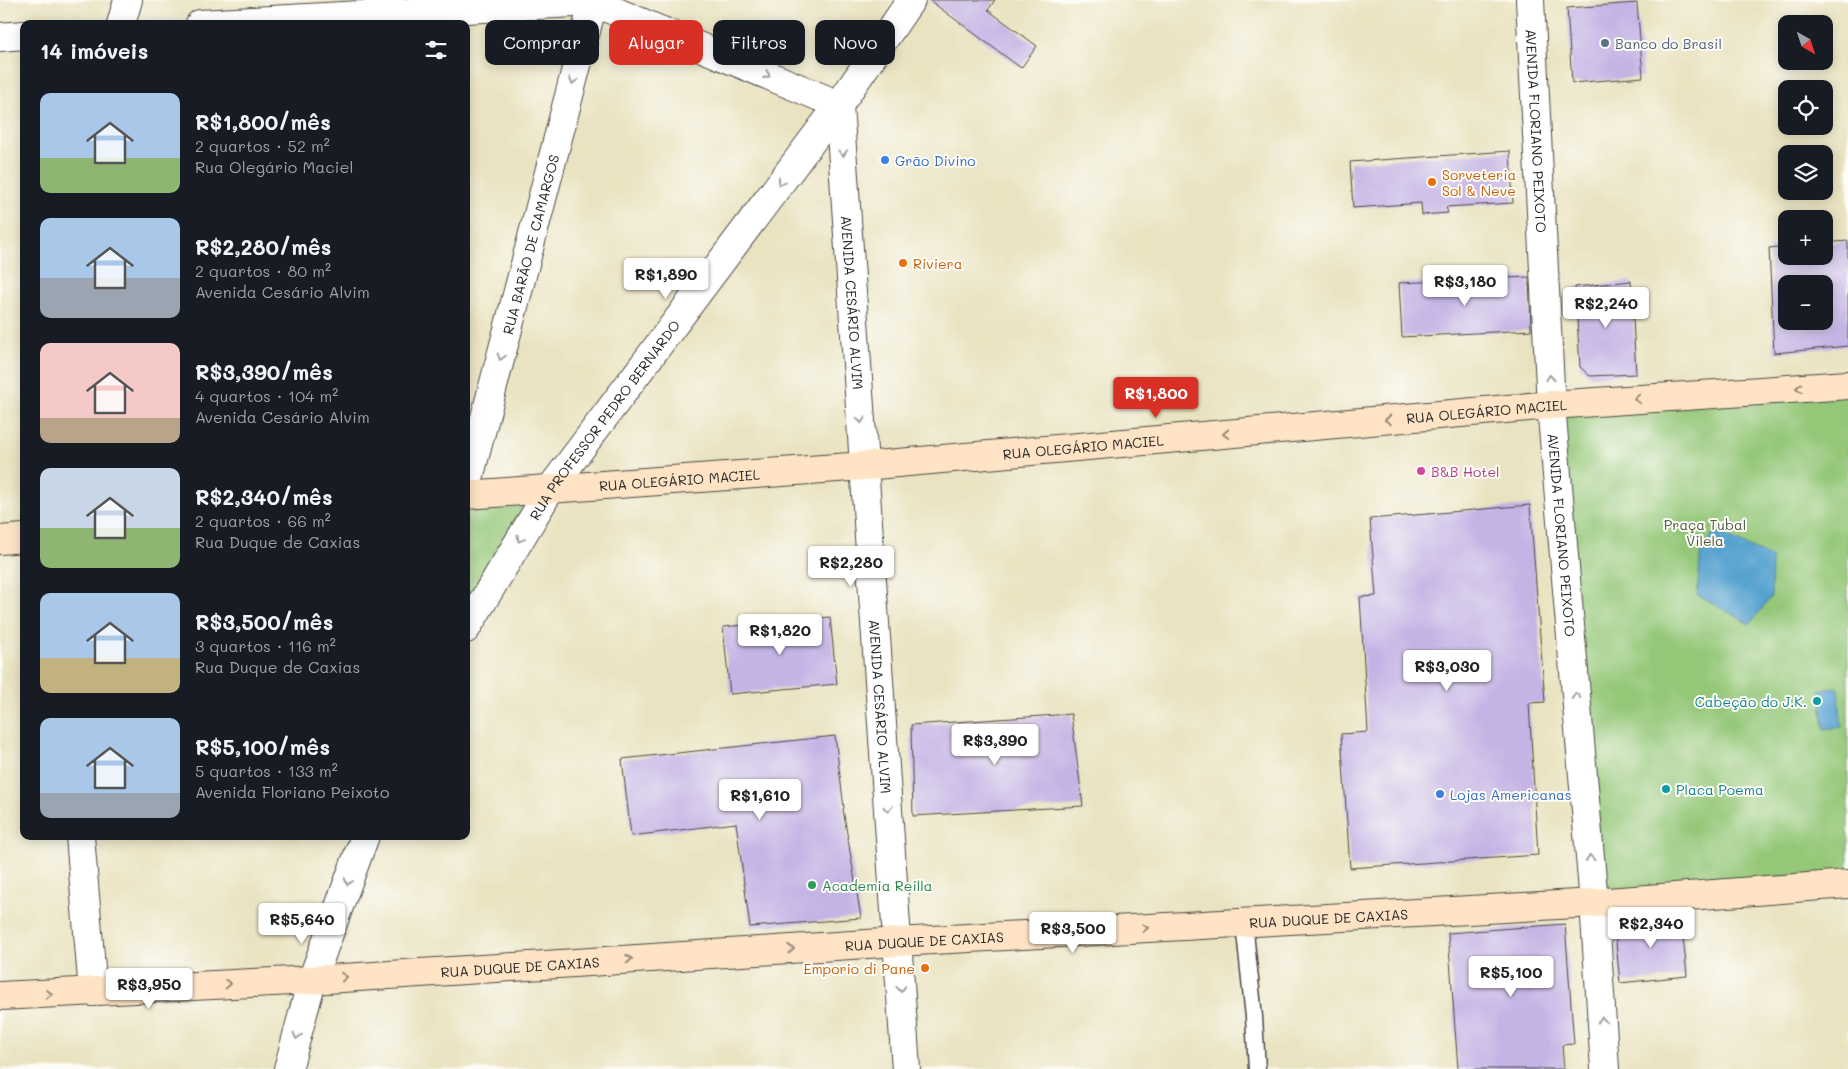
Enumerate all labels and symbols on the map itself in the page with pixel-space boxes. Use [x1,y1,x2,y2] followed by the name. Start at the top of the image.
[1778,15,1832,70] north arrow
[1522,28,1552,233] street label: AVENIDA FLORIANO PEIXOTO
[1615,34,1722,53] place label: Banco do Brasil
[1599,37,1611,49] marker: Banco do Brasil
[763,69,771,79] one-way arrow
[568,77,579,86] one-way arrow
[837,150,848,158] one-way arrow
[895,151,976,170] place label: Grão Divino
[498,152,563,336] street label: RUA BARÃO DE CAMARGOS
[879,154,891,166] marker: Grão Divino
[1442,165,1516,200] place label: Sorveteria Sol & Neve
[778,176,787,186] one-way arrow
[1426,176,1438,188] marker: Sorveteria Sol & Neve
[837,215,868,390] street label: AVENIDA CESÁRIO ALVIM
[913,254,962,273] place label: Riviera
[897,257,909,269] marker: Riviera
[620,258,712,300] pin: R$1,890
[1419,264,1511,307] pin: R$3,180
[1560,286,1652,329] pin: R$2,240
[525,316,684,523] street label: RUA PROFESSOR PEDRO BERNARDO
[496,352,507,361] one-way arrow
[1544,373,1555,381] one-way arrow
[1110,376,1202,419] pin: R$1,800
[1795,382,1803,393] one-way arrow
[1405,394,1568,427] street label: RUA OLEGÁRIO MACIEL
[1633,394,1641,405] one-way arrow
[1384,414,1392,425] one-way arrow
[855,417,866,425] one-way arrow
[1222,428,1230,439] one-way arrow
[1002,430,1165,463] street label: RUA OLEGÁRIO MACIEL
[1544,433,1580,637] street label: AVENIDA FLORIANO PEIXOTO
[1431,462,1500,481] place label: B&B Hotel
[598,464,761,495] street label: RUA OLEGÁRIO MACIEL
[1415,465,1427,477] marker: B&B Hotel
[1664,515,1746,550] park label: Praça Tubal Vilela
[517,533,527,542] one-way arrow
[805,546,897,588] pin: R$2,280
[734,614,826,656] pin: R$1,820
[865,619,896,794] street label: AVENIDA CESÁRIO ALVIM
[1401,650,1493,692] pin: R$3,030
[1571,692,1582,700] one-way arrow
[1695,692,1807,711] place label: Cabeção do J.K.
[1811,695,1823,707] marker: Cabeção do J.K.
[949,724,1041,766] pin: R$3,390
[714,778,806,821] pin: R$1,610
[1676,780,1764,799] place label: Placa Poema
[1660,783,1672,795] marker: Placa Poema
[1450,785,1571,804] place label: Lojas Americanas
[1434,788,1446,800] marker: Lojas Americanas
[883,806,894,814] one-way arrow
[1585,854,1596,862] one-way arrow
[822,876,933,895] place label: Academia Reilla
[344,877,354,886] one-way arrow
[806,879,818,891] marker: Academia Reilla
[256,902,348,945] pin: R$5,640
[1249,904,1409,932] street label: RUA DUQUE DE CAXIAS
[1605,906,1697,949] pin: R$2,340
[1027,912,1119,954] pin: R$3,500
[1142,923,1150,934] one-way arrow
[844,927,1004,955] street label: RUA DUQUE DE CAXIAS
[787,943,795,954] one-way arrow
[440,952,600,981] street label: RUA DUQUE DE CAXIAS
[625,954,633,965] one-way arrow
[1465,956,1557,998] pin: R$5,100
[803,959,915,978] place label: Emporio di Pane
[919,962,931,974] marker: Emporio di Pane
[103,968,195,1010] pin: R$3,950
[341,972,349,983] one-way arrow
[225,979,233,989] one-way arrow
[895,985,906,993] one-way arrow
[45,988,53,999] one-way arrow
[1597,1016,1608,1024] one-way arrow
[292,1032,302,1040] one-way arrow

